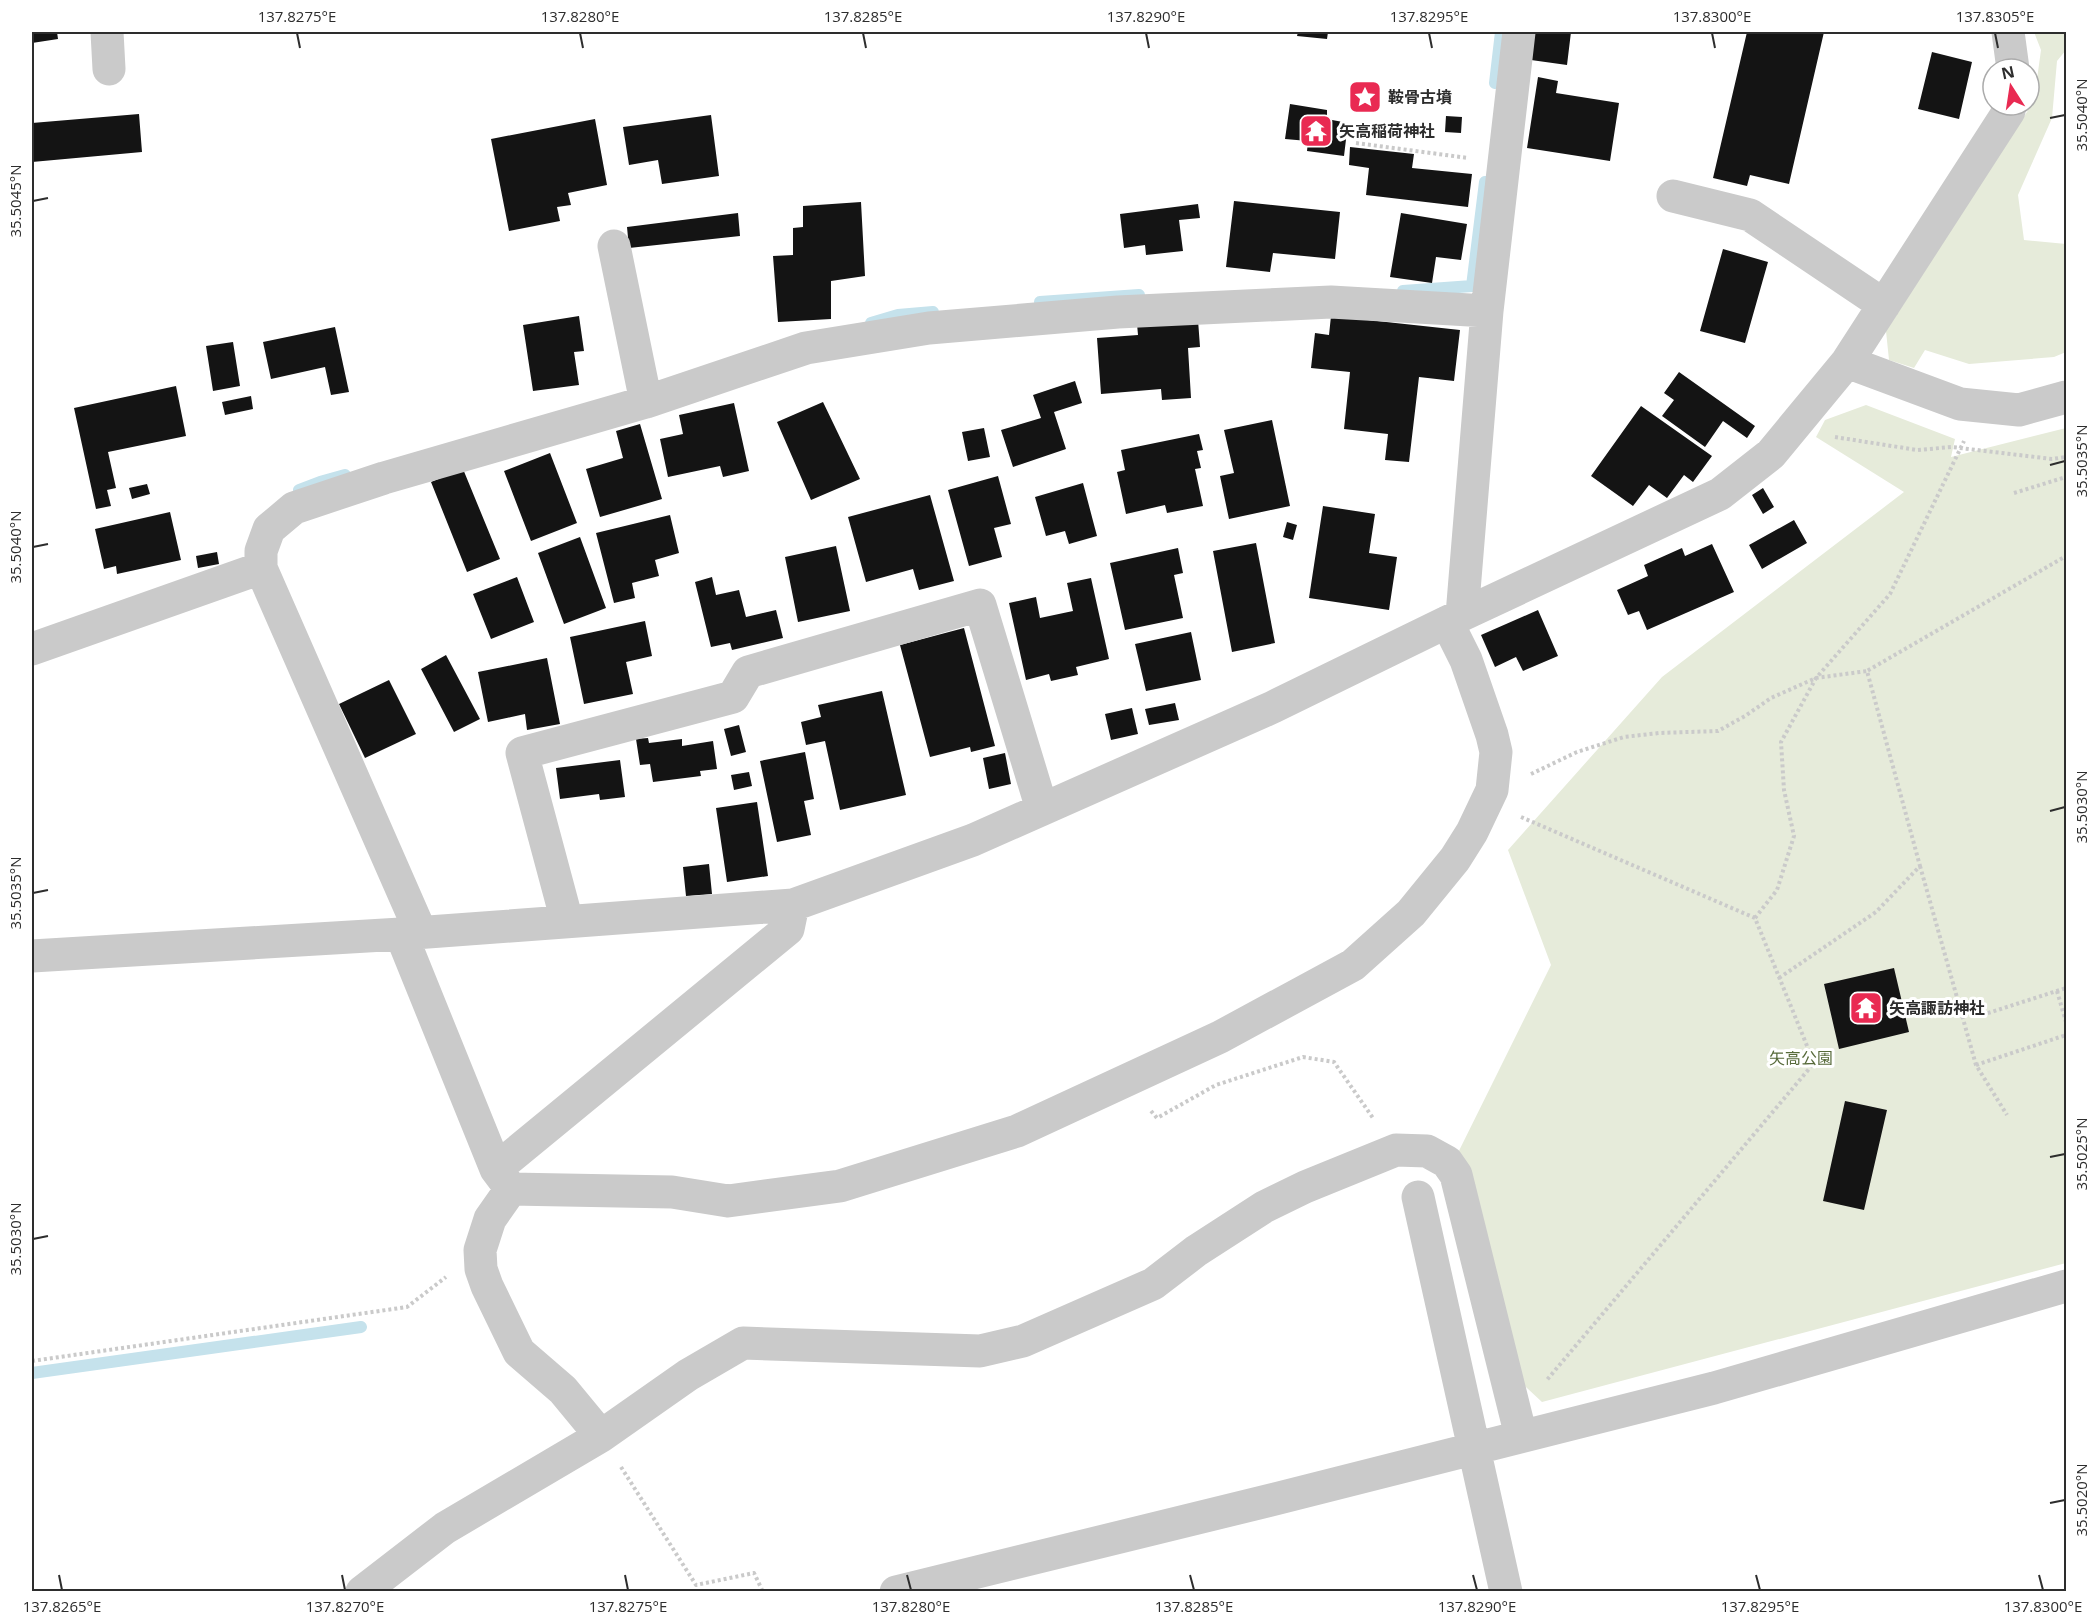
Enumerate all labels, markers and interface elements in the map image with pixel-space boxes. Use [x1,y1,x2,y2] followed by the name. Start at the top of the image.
[258,6,336,26] text: 137.8275°E
[541,6,619,26] text: 137.8280°E
[824,6,902,26] text: 137.8285°E
[1107,6,1185,26] text: 137.8290°E
[1390,6,1468,26] text: 137.8295°E
[1673,6,1751,26] text: 137.8300°E
[1956,6,2034,26] text: 137.8305°E
[1981,57,2041,117] north arrow
[1999,60,2017,84] text: N
[2071,78,2091,152] text: 35.5040°N
[1347,79,1383,115] place icon: 鞍骨古墳
[1388,86,1452,108] place label: 鞍骨古墳
[1298,113,1334,149] temple icon: 矢高稲荷神社
[1339,120,1435,142] place label: 矢高稲荷神社
[5,164,25,238] text: 35.5045°N
[2071,424,2091,498] text: 35.5035°N
[5,510,25,584] text: 35.5040°N
[2071,770,2091,844] text: 35.5030°N
[5,856,25,930] text: 35.5035°N
[1848,990,1884,1026] temple icon: 矢高諏訪神社
[1889,997,1985,1019] place label: 矢高諏訪神社
[1769,1047,1833,1069] park label: 矢高公園
[2071,1117,2091,1191] text: 35.5025°N
[5,1202,25,1276] text: 35.5030°N
[2071,1463,2091,1537] text: 35.5020°N
[23,1596,101,1616] text: 137.8265°E
[306,1596,384,1616] text: 137.8270°E
[589,1596,667,1616] text: 137.8275°E
[872,1596,950,1616] text: 137.8280°E
[1155,1596,1233,1616] text: 137.8285°E
[1438,1596,1516,1616] text: 137.8290°E
[1721,1596,1799,1616] text: 137.8295°E
[2004,1596,2082,1616] text: 137.8300°E

